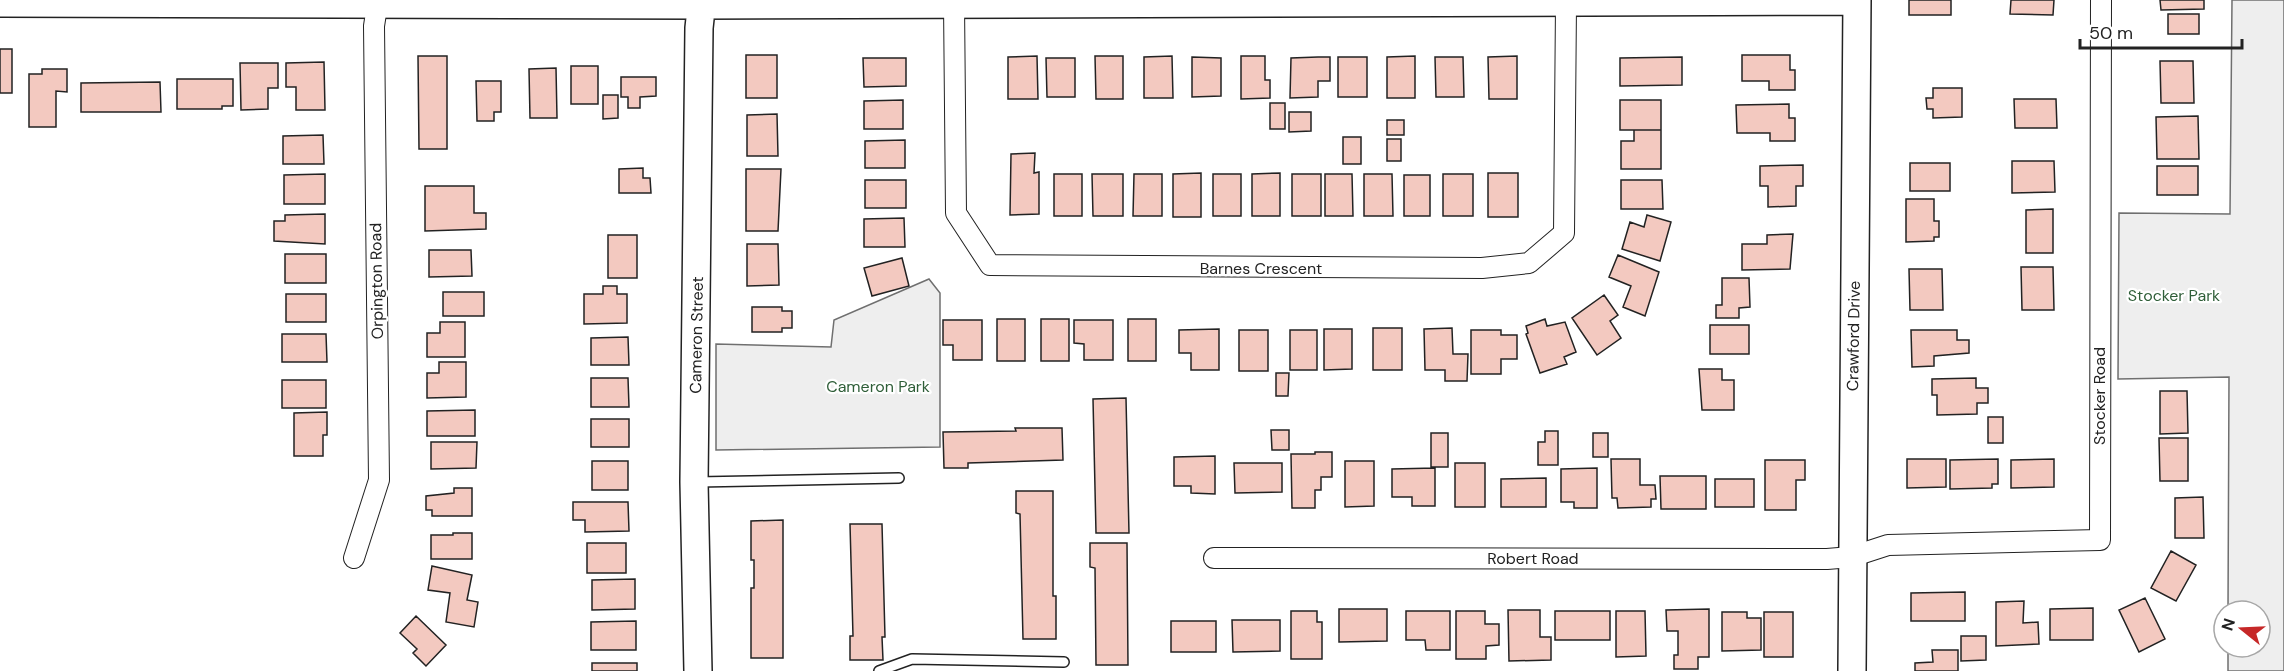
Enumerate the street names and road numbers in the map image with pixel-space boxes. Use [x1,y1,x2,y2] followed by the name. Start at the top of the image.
[365,223,388,339] street label: Orpington Road
[1200,258,1322,279] street label: Barnes Crescent
[685,276,708,394] street label: Cameron Street
[1842,281,1865,391] street label: Crawford Drive
[2089,347,2110,445] street label: Stocker Road
[1487,548,1579,569] street label: Robert Road

